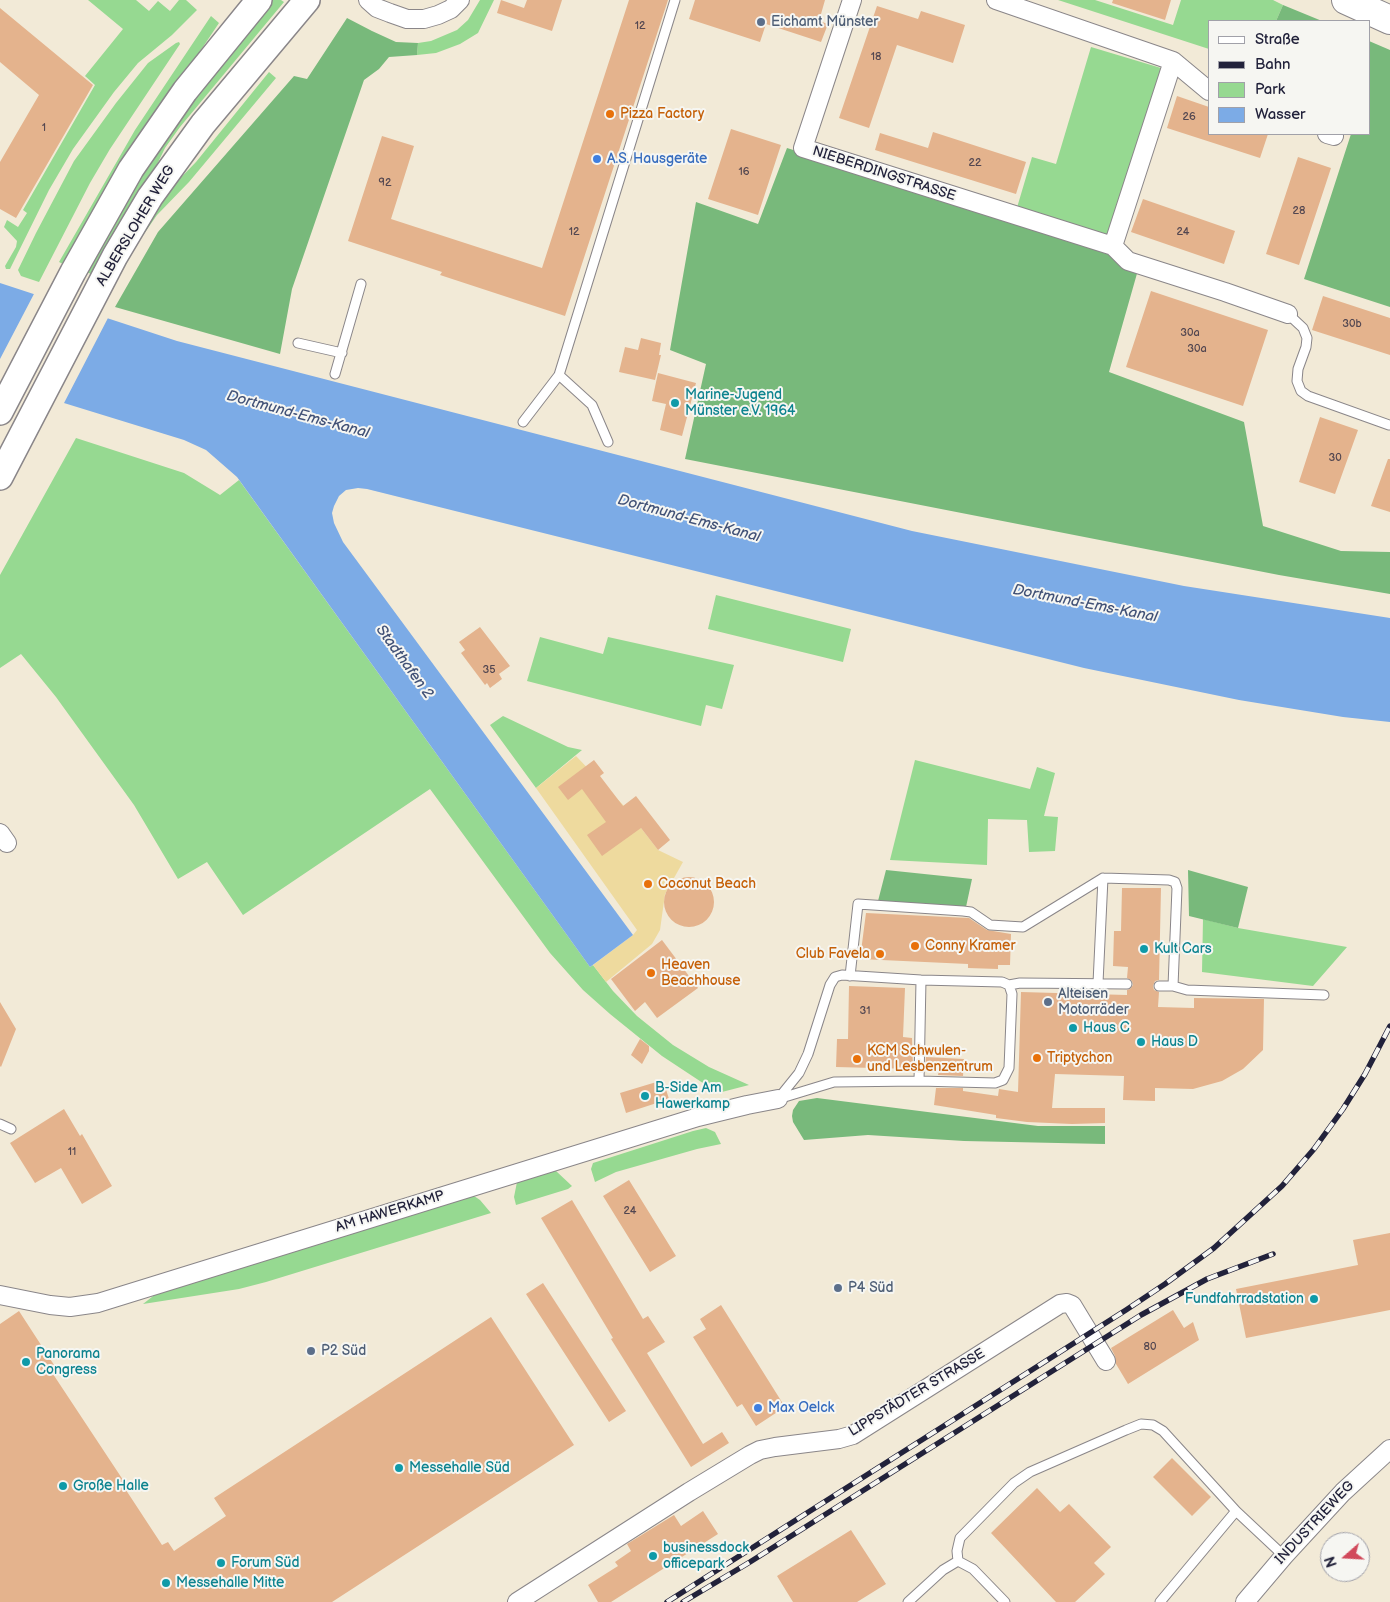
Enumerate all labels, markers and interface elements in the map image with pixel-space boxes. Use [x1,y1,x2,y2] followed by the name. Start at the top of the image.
[771,14,878,30] place label: Eichamt Münster
[755,16,767,28] marker: Eichamt Münster
[635,19,645,33] house number: 12
[1208,20,1370,135] legend
[1255,30,1300,49] text: Straße
[871,50,881,64] house number: 18
[1255,55,1291,74] text: Bahn
[1255,80,1285,99] text: Park
[1255,105,1305,124] text: Wasser
[620,106,704,122] place label: Pizza Factory
[604,108,616,120] marker: Pizza Factory
[1182,110,1196,124] house number: 26
[42,121,46,135] house number: 1
[810,143,958,205] street label: NIEBERDINGSTRASSE
[607,151,707,167] place label: A.S. Hausgeräte
[591,153,603,165] marker: A.S. Hausgeräte
[969,156,981,170] house number: 22
[93,163,179,289] street label: ALBERSLOHER WEG
[739,165,749,179] house number: 16
[379,176,391,190] house number: 92
[1293,204,1305,218] house number: 28
[569,225,579,239] house number: 12
[1176,225,1190,239] house number: 24
[1342,317,1362,331] house number: 30b
[1180,326,1200,340] house number: 30a
[1187,342,1207,356] house number: 30a
[225,387,371,443] water label: Dortmund-Ems-Kanal
[685,387,796,420] place label: Marine-Jugend Münster e.V. 1964
[669,397,681,409] marker: Marine-Jugend Münster e.V. 1964
[1328,451,1342,465] house number: 30
[616,491,762,547] water label: Dortmund-Ems-Kanal
[1011,581,1159,627] water label: Dortmund-Ems-Kanal
[371,622,437,702] water label: Stadthafen 2
[482,663,496,677] house number: 35
[658,876,756,892] place label: Coconut Beach
[642,878,654,890] marker: Coconut Beach
[925,938,1015,954] place label: Conny Kramer
[909,940,921,952] marker: Conny Kramer
[1154,941,1212,957] place label: Kult Cars
[1138,943,1150,955] marker: Kult Cars
[796,946,870,962] place label: Club Favela
[874,948,886,960] marker: Club Favela
[661,957,741,990] place label: Heaven Beachhouse
[645,967,657,979] marker: Heaven Beachhouse
[1058,986,1129,1019] place label: Alteisen Motorräder
[1042,996,1054,1008] marker: Alteisen Motorräder
[859,1004,871,1018] house number: 31
[1083,1020,1130,1036] place label: Haus C
[1067,1022,1079,1034] marker: Haus C
[1151,1034,1198,1050] place label: Haus D
[1135,1036,1147,1048] marker: Haus D
[867,1043,993,1076] place label: KCM Schwulen- und Lesbenzentrum
[1047,1050,1112,1066] place label: Triptychon
[1031,1052,1043,1064] marker: Triptychon
[851,1053,863,1065] marker: KCM Schwulen- und Lesbenzentrum
[655,1080,730,1112] place label: B-Side Am Hawerkamp
[639,1090,651,1102] marker: B-Side Am Hawerkamp
[68,1145,76,1159] house number: 11
[334,1187,446,1237] street label: AM HAWERKAMP
[623,1204,637,1218] house number: 24
[848,1280,893,1296] place label: P4 Süd
[832,1282,844,1294] marker: P4 Süd
[1185,1291,1304,1307] place label: Fundfahrradstation
[1308,1293,1320,1305] marker: Fundfahrradstation
[1144,1340,1156,1354] house number: 80
[321,1343,366,1359] place label: P2 Süd
[305,1345,317,1357] marker: P2 Süd
[36,1346,100,1378] place label: Panorama Congress
[846,1346,988,1440] street label: LIPPSTÄDTER STRASSE
[20,1356,32,1368] marker: Panorama Congress
[768,1400,834,1416] place label: Max Oelck
[752,1402,764,1414] marker: Max Oelck
[409,1460,510,1476] place label: Messehalle Süd
[393,1462,405,1474] marker: Messehalle Süd
[73,1478,149,1494] place label: Große Halle
[1272,1478,1358,1568] street label: INDUSTRIEWEG
[57,1480,69,1492] marker: Große Halle
[1320,1532,1370,1582] north arrow
[663,1540,749,1572] place label: businessdock officepark
[647,1550,659,1562] marker: businessdock officepark
[231,1555,299,1571] place label: Forum Süd
[215,1557,227,1569] marker: Forum Süd
[176,1575,284,1591] place label: Messehalle Mitte
[160,1577,172,1589] marker: Messehalle Mitte

